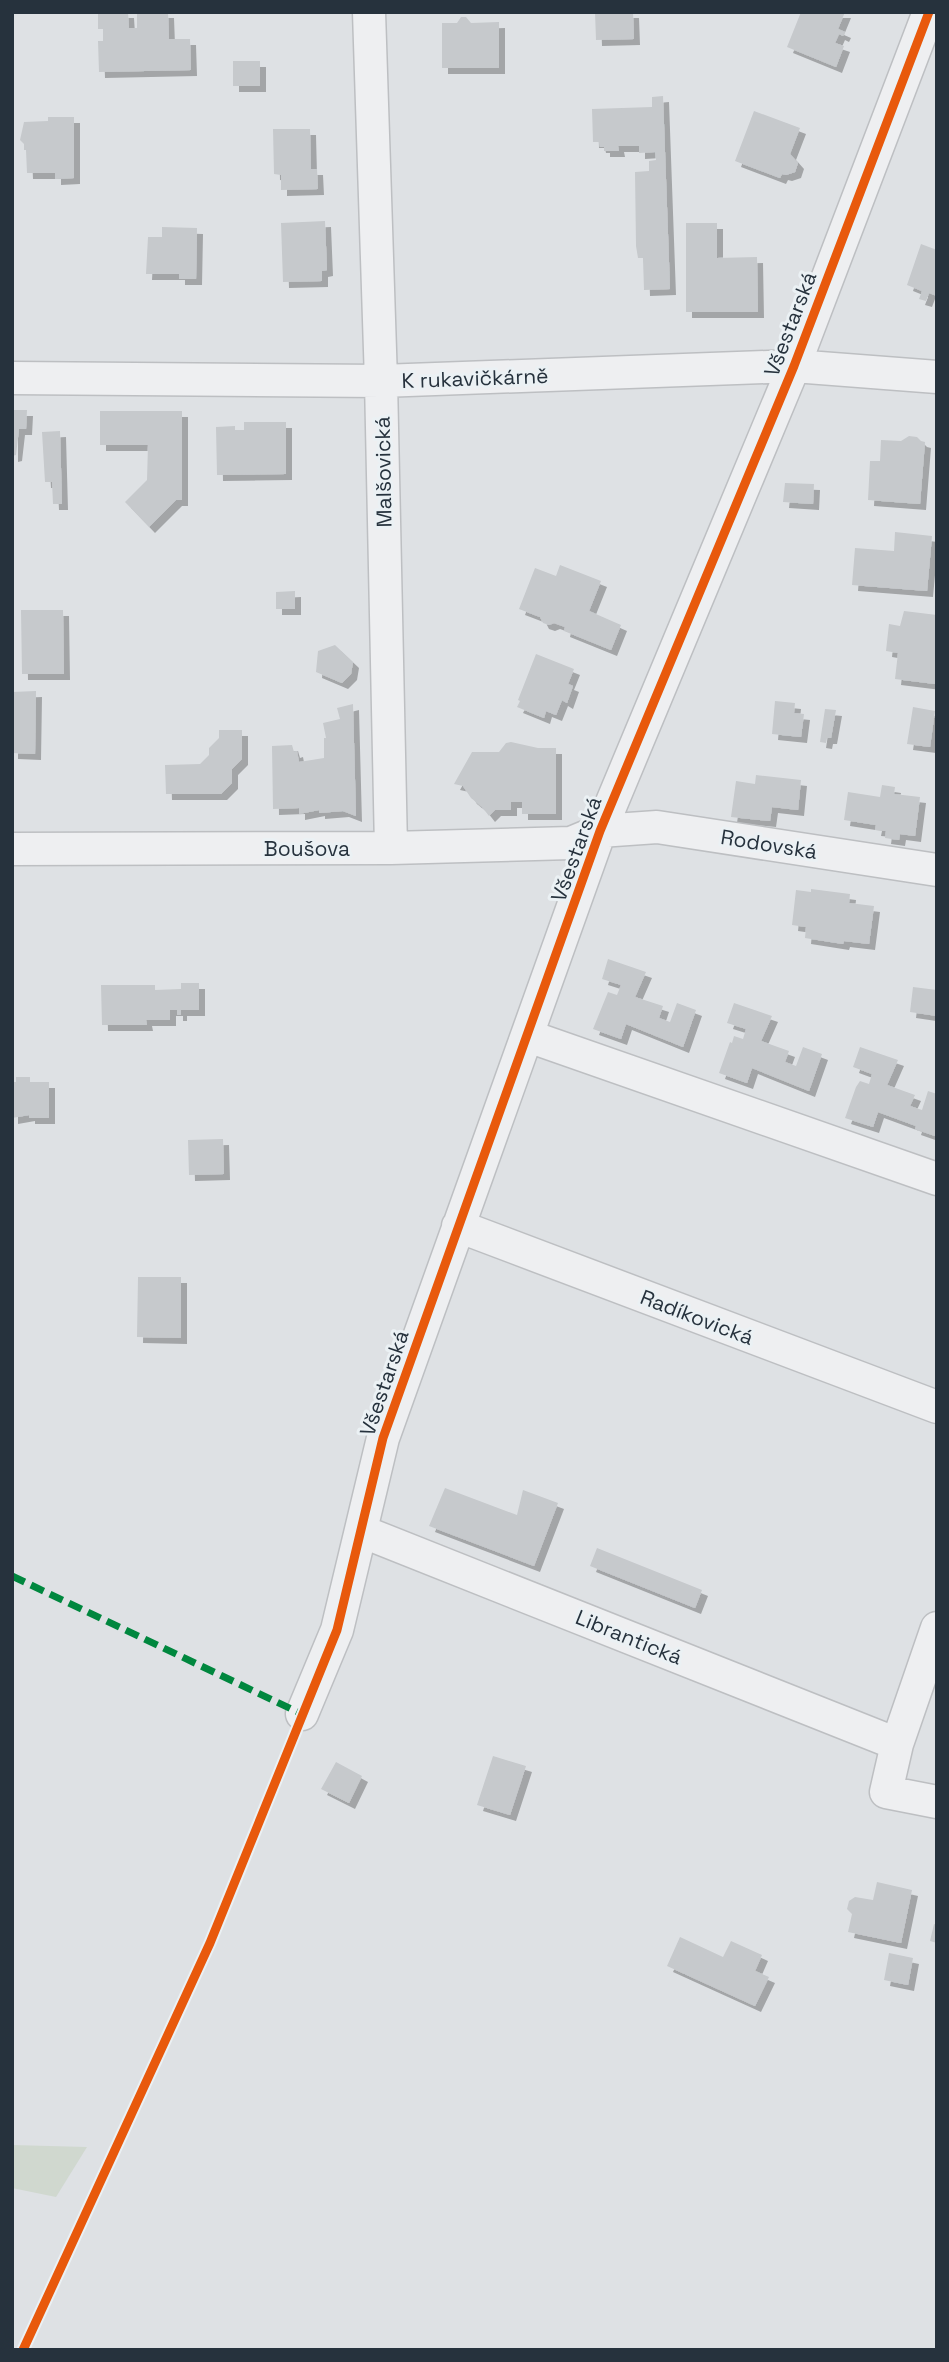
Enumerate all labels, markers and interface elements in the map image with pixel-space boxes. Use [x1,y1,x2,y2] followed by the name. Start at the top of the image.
[758,268,822,380] street label: Všestarská
[401,362,549,394] street label: K rukavičkárně
[369,416,397,528] street label: Malšovická
[544,793,608,905] street label: Všestarská
[719,823,819,865] street label: Rodovská
[264,835,350,862] street label: Boušova
[637,1283,757,1351] street label: Radíkovická
[353,1327,415,1439] street label: Všestarská
[572,1603,686,1671] street label: Librantická

